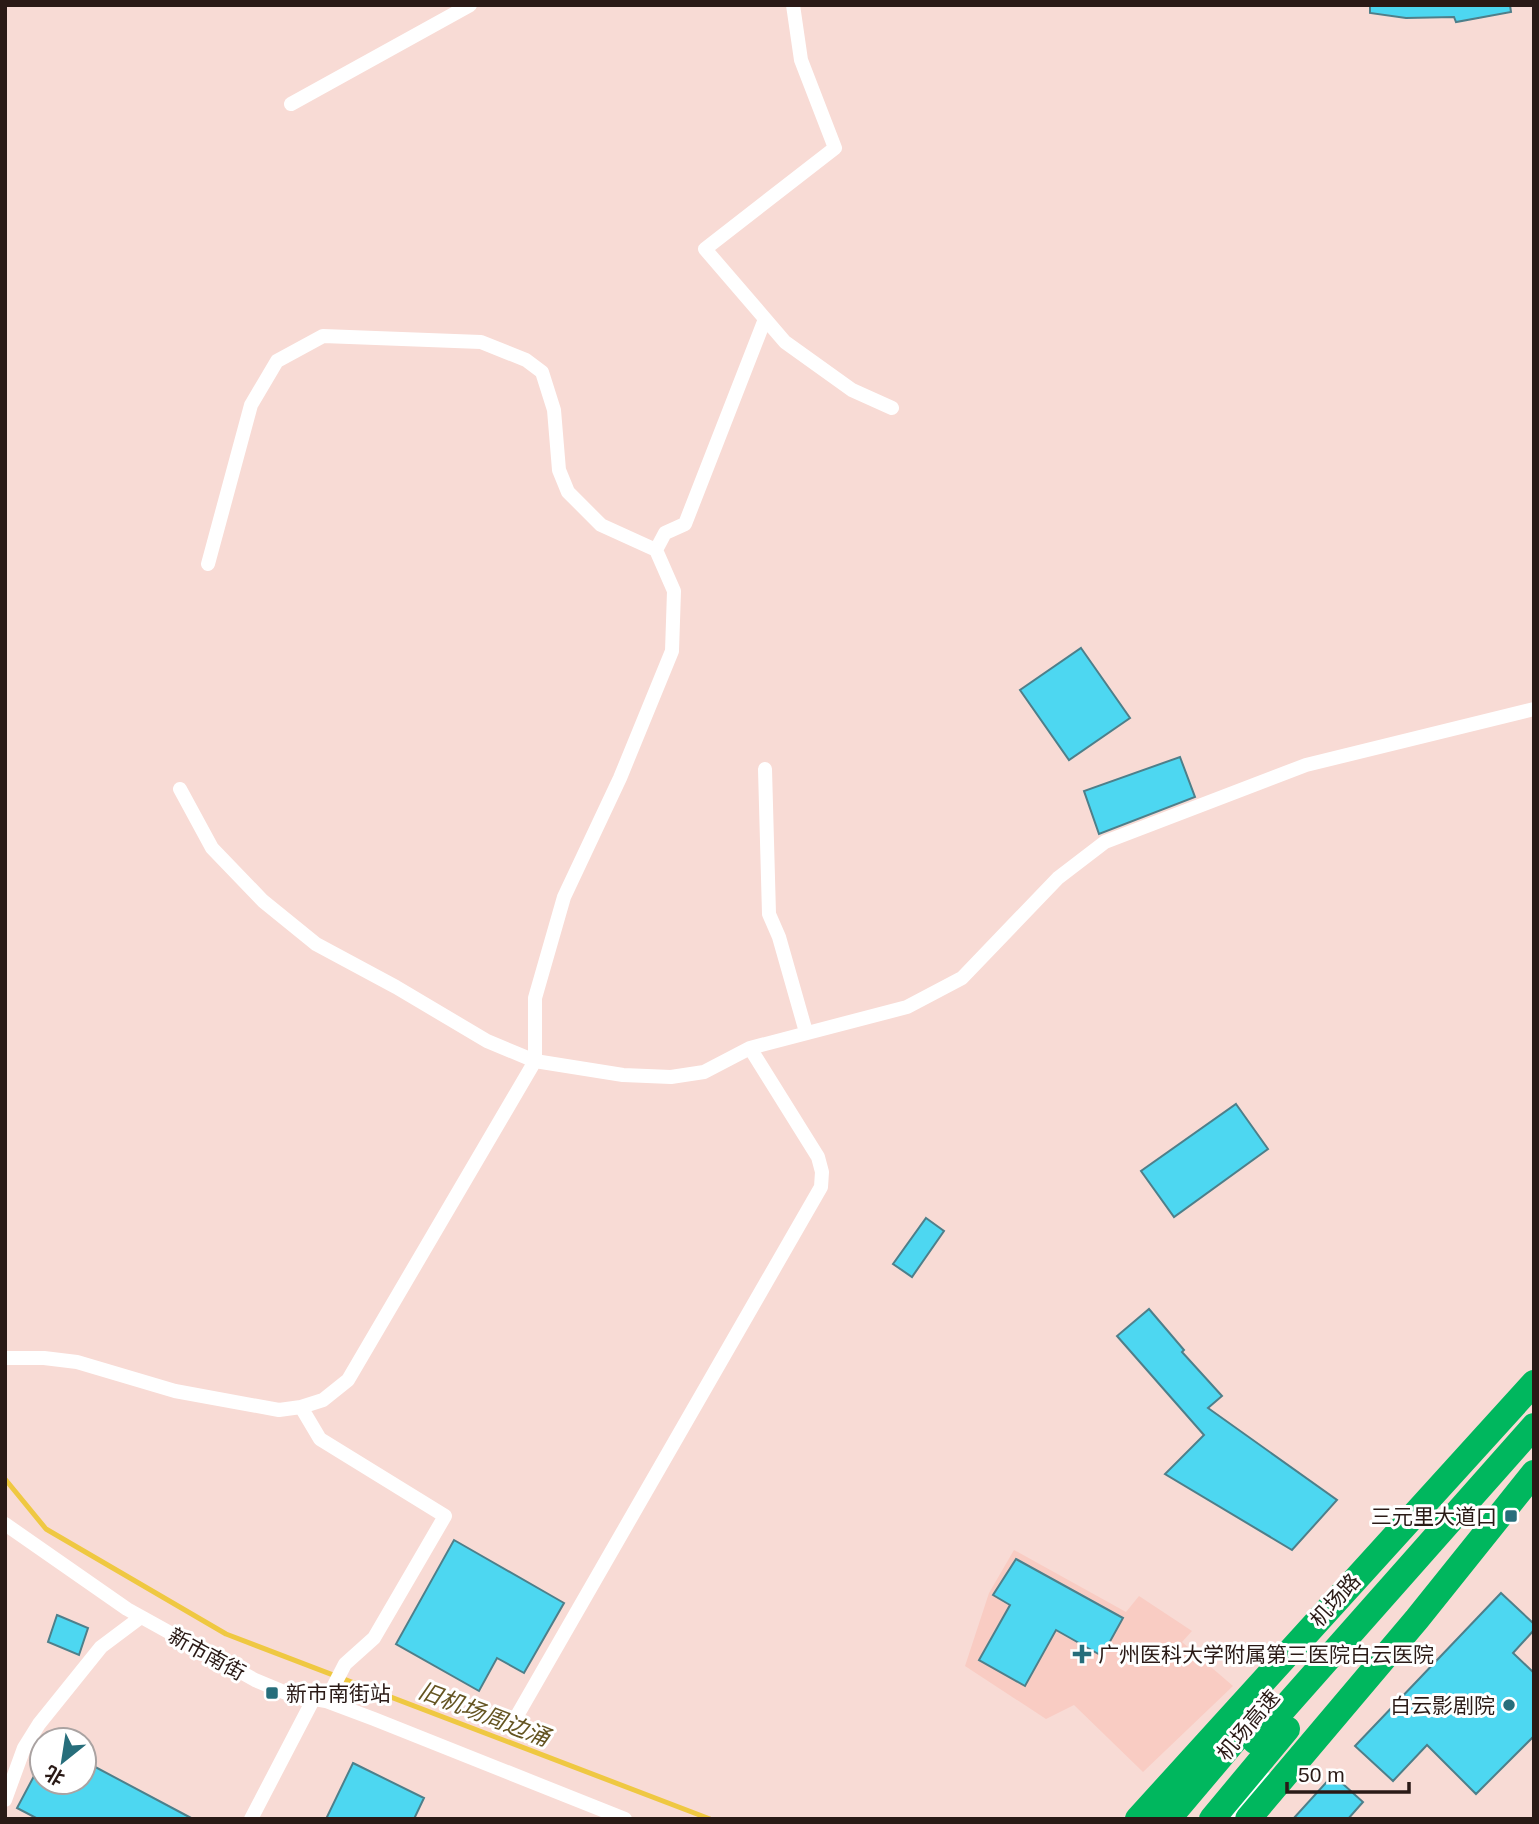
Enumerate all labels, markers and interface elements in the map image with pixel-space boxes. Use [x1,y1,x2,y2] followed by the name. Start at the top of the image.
[1371,1505,1497,1528] place label: 三元里大道口
[1503,1508,1519,1524] marker: 三元里大道口
[1305,1569,1365,1631] street label: 机场路
[165,1624,249,1684] street label: 新市南街
[1098,1643,1434,1666] place label: 广州医科大学附属第三医院白云医院
[1072,1644,1092,1664] marker: 广州医科大学附属第三医院白云医院
[415,1677,556,1752] water label: 旧机场周边涌
[286,1682,391,1705] place label: 新市南街站
[264,1685,280,1701] marker: 新市南街站
[1212,1685,1284,1765] street label: 机场高速
[1390,1694,1495,1717] place label: 白云影剧院
[1501,1697,1517,1713] marker: 白云影剧院
[28,1726,98,1796] north arrow
[1287,1750,1410,1794] scale bar
[41,1761,68,1789] text: 北
[1298,1763,1345,1786] text: 50 m

